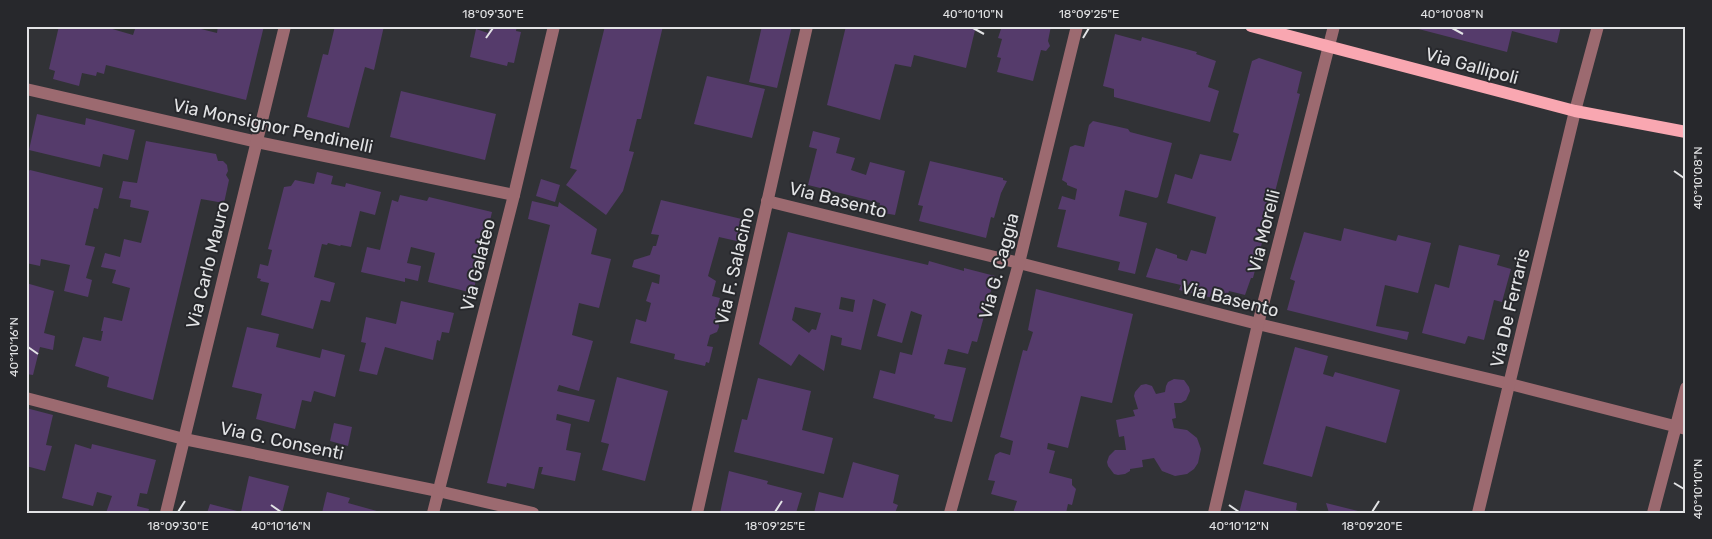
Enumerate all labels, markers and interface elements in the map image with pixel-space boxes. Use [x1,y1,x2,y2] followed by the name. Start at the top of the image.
[462,7,524,21] text: 18°09'30"E
[943,7,1003,21] text: 40°10'10"N
[1059,7,1119,21] text: 18°09'25"E
[1420,7,1484,21] text: 40°10'08"N
[1423,43,1521,89] street label: Via Gallipoli
[171,94,375,158] street label: Via Monsignor Pendinelli
[1691,146,1705,210] text: 40°10'08"N
[787,177,889,223] street label: Via Basento
[1243,187,1285,275] street label: Via Morelli
[182,199,234,331] street label: Via Carlo Mauro
[711,205,759,327] street label: Via F. Salacino
[974,210,1024,322] street label: Via G. Caggia
[456,217,500,313] street label: Via Galateo
[1486,246,1534,370] street label: Via De Ferraris
[1179,276,1281,322] street label: Via Basento
[7,317,21,377] text: 40°10'16"N
[218,417,346,465] street label: Via G. Consenti
[1691,459,1705,519] text: 40°10'10"N
[147,519,209,533] text: 18°09'30"E
[251,519,311,533] text: 40°10'16"N
[745,519,805,533] text: 18°09'25"E
[1209,519,1269,533] text: 40°10'12"N
[1341,519,1403,533] text: 18°09'20"E

